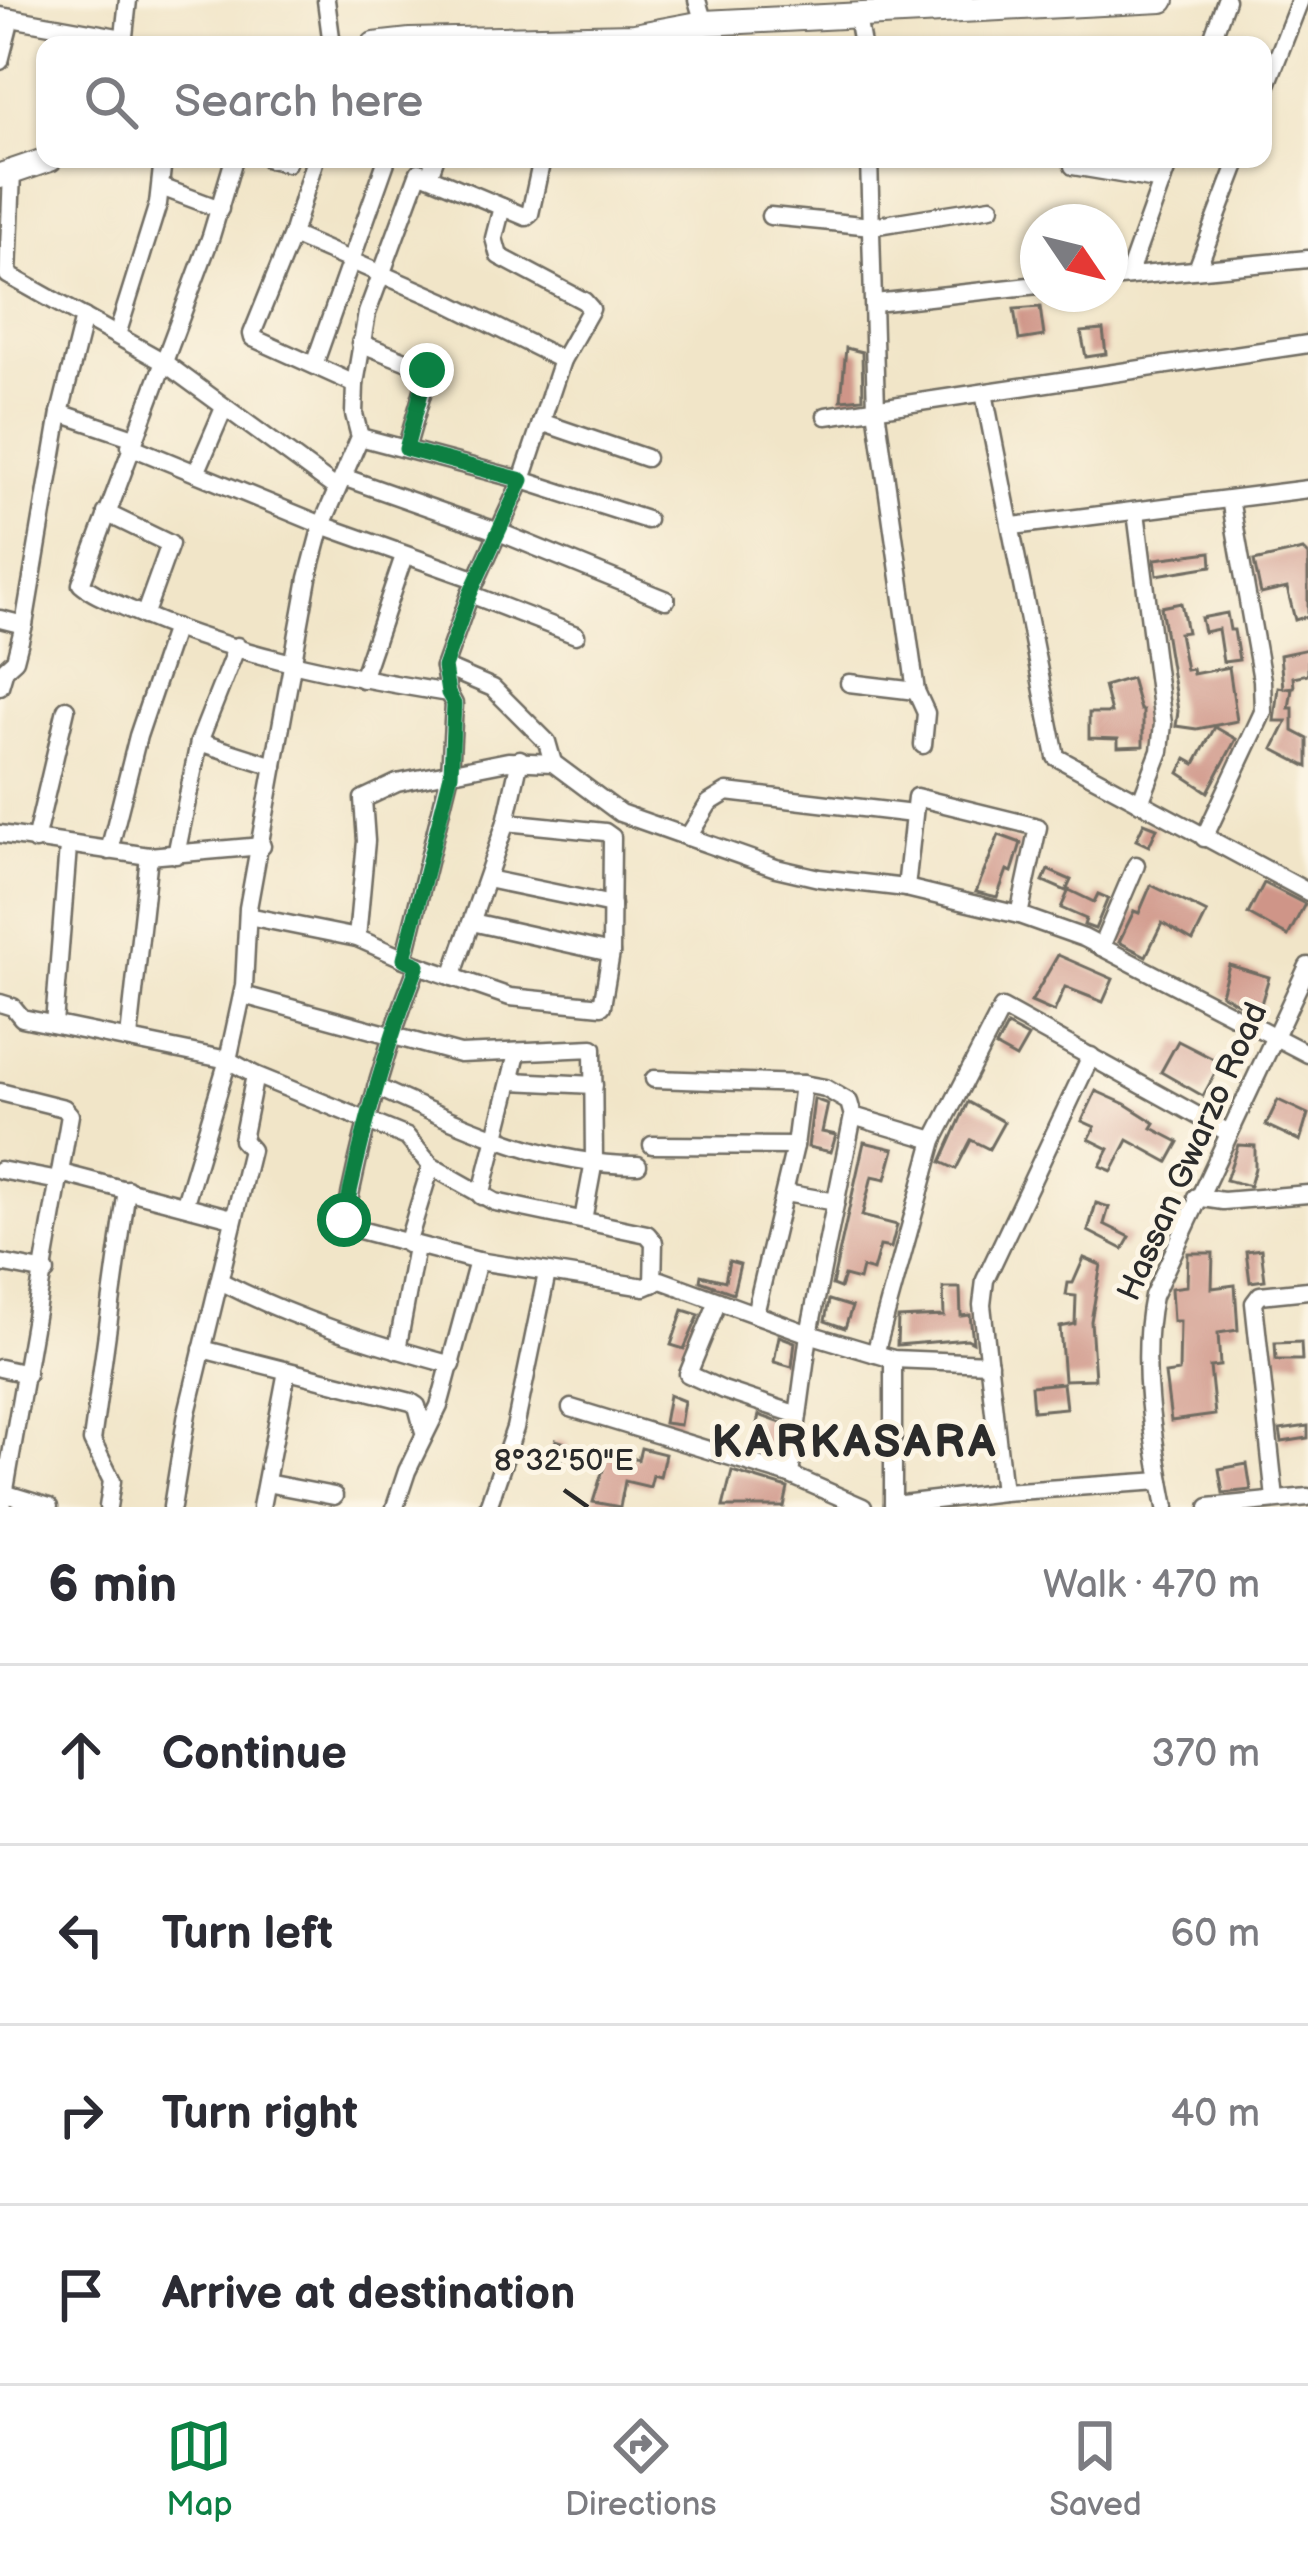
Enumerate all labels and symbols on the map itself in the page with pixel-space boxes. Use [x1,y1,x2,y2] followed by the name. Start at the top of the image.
[1020,204,1128,312] north arrow
[400,343,454,397] route end
[1109,996,1277,1307] street label: Hassan Gwarzo Road
[317,1193,371,1247] route start
[712,1416,998,1471] district label: KARKASARA
[494,1443,634,1479] text: 8°32'50"E

